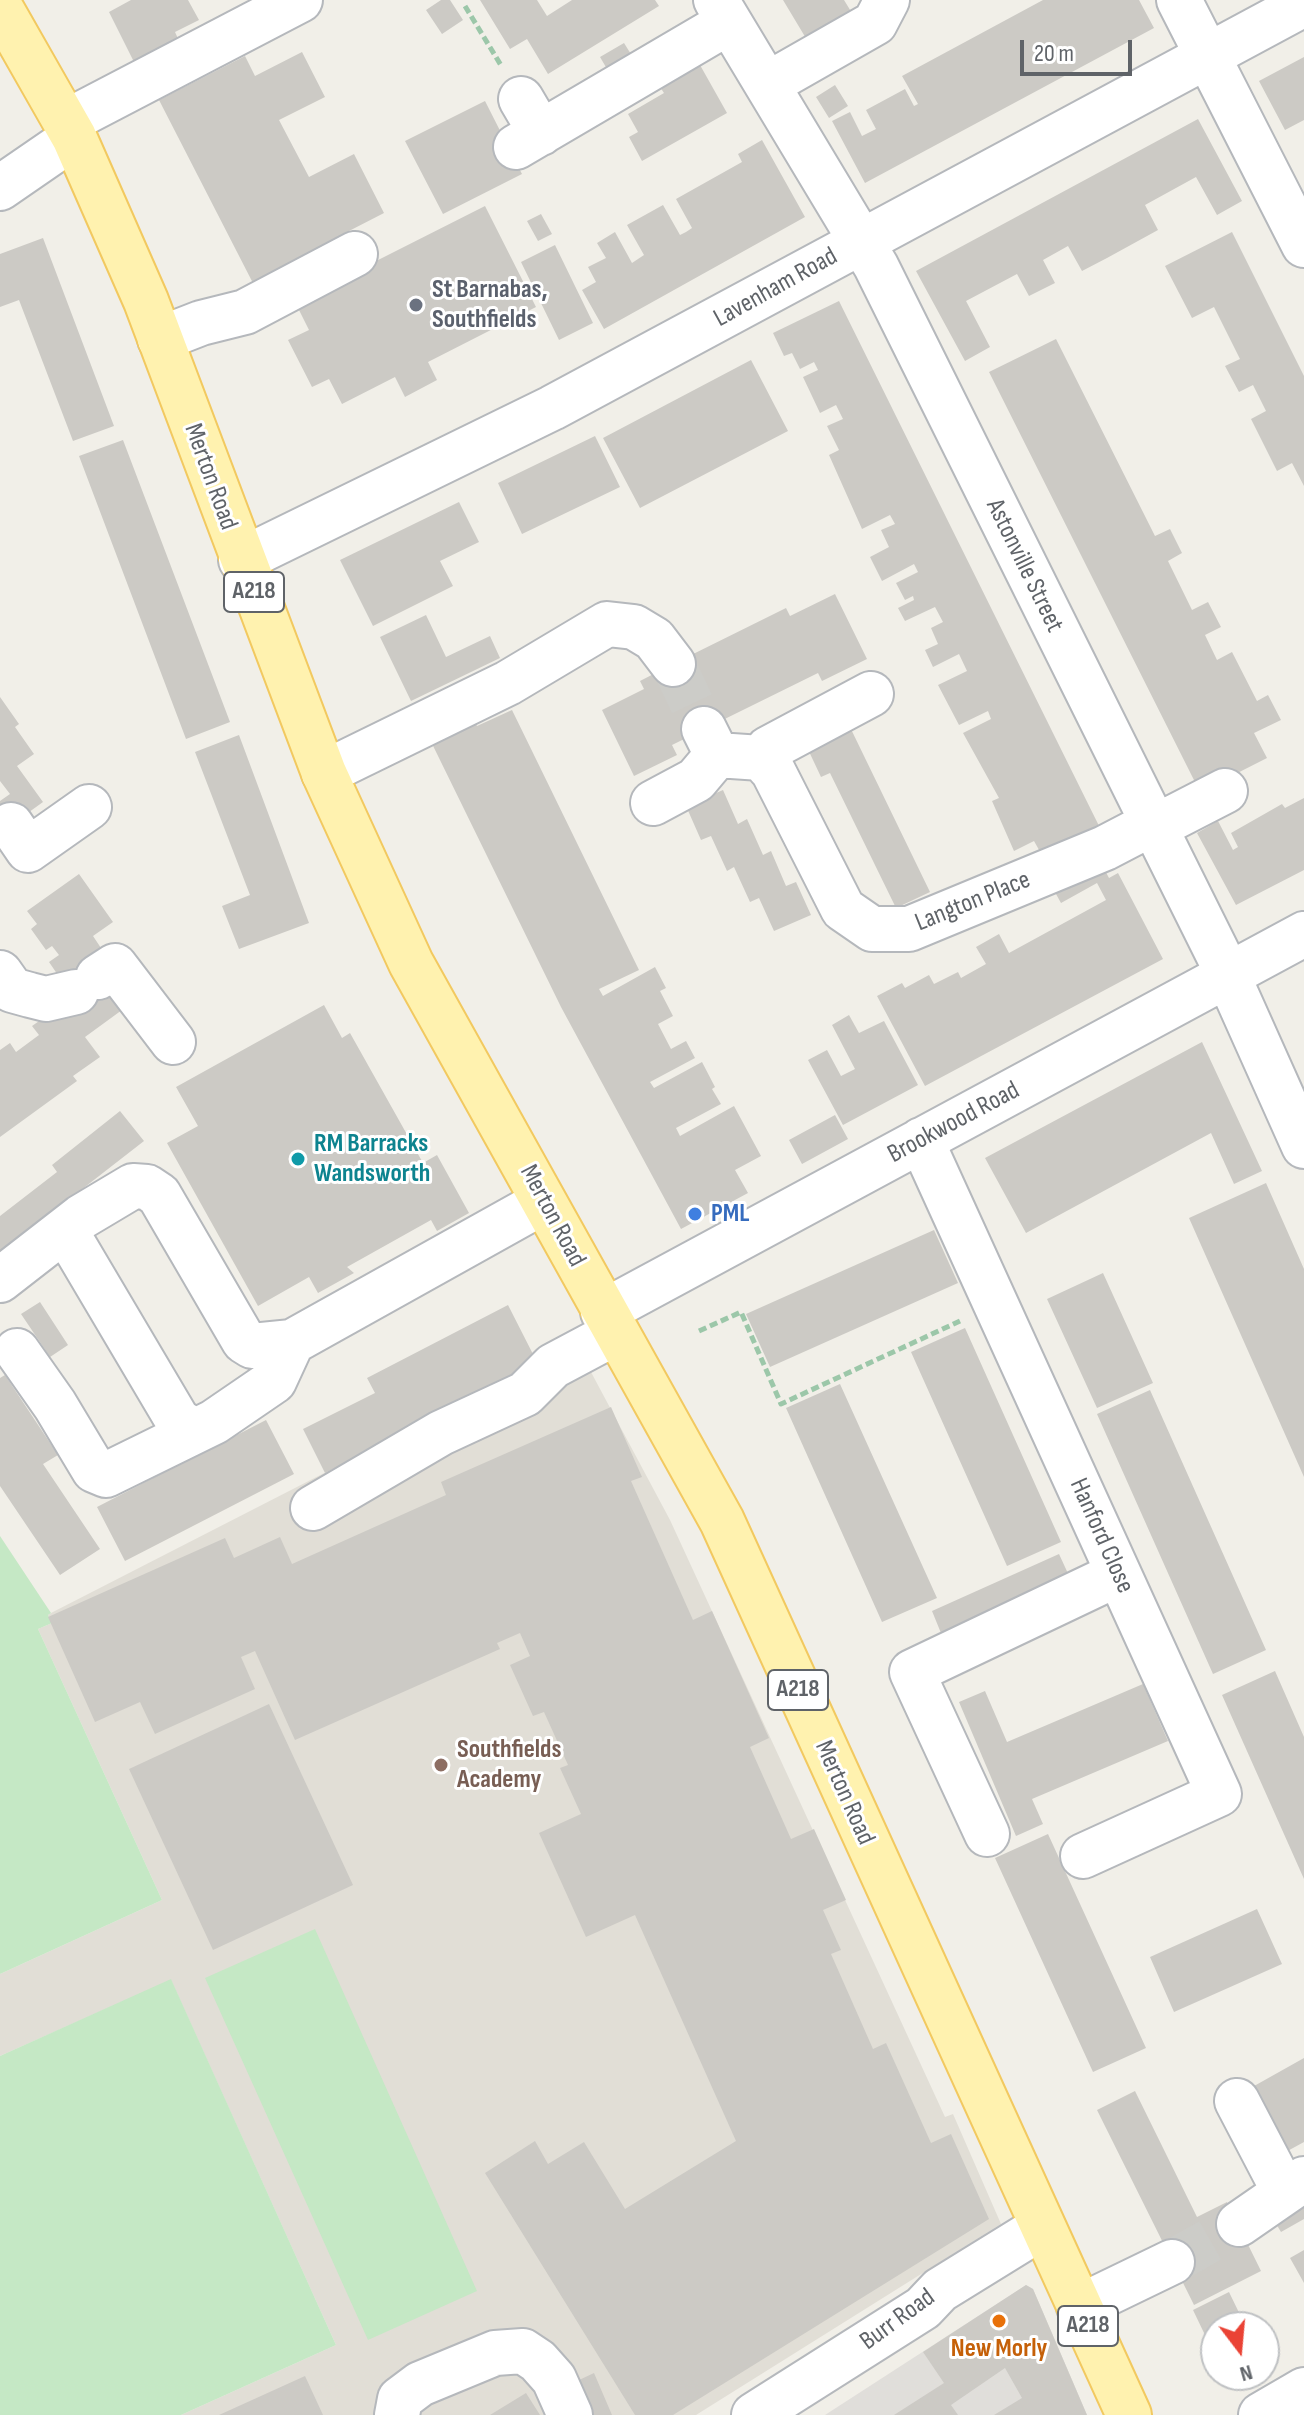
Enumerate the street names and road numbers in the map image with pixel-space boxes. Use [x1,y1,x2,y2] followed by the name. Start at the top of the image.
[709,241,843,335] street label: Lavenham Road
[176,420,244,534] street label: Merton Road
[978,494,1070,638] street label: Astonville Street
[224,572,284,612] road number: A218
[911,865,1035,939] street label: Langton Place
[883,1075,1025,1171] street label: Brookwood Road
[512,1160,592,1272] street label: Merton Road
[1062,1474,1140,1598] street label: Hanford Close
[768,1670,828,1710] road number: A218
[807,1736,881,1850] street label: Merton Road
[855,2282,941,2358] street label: Burr Road
[1058,2306,1118,2346] road number: A218

